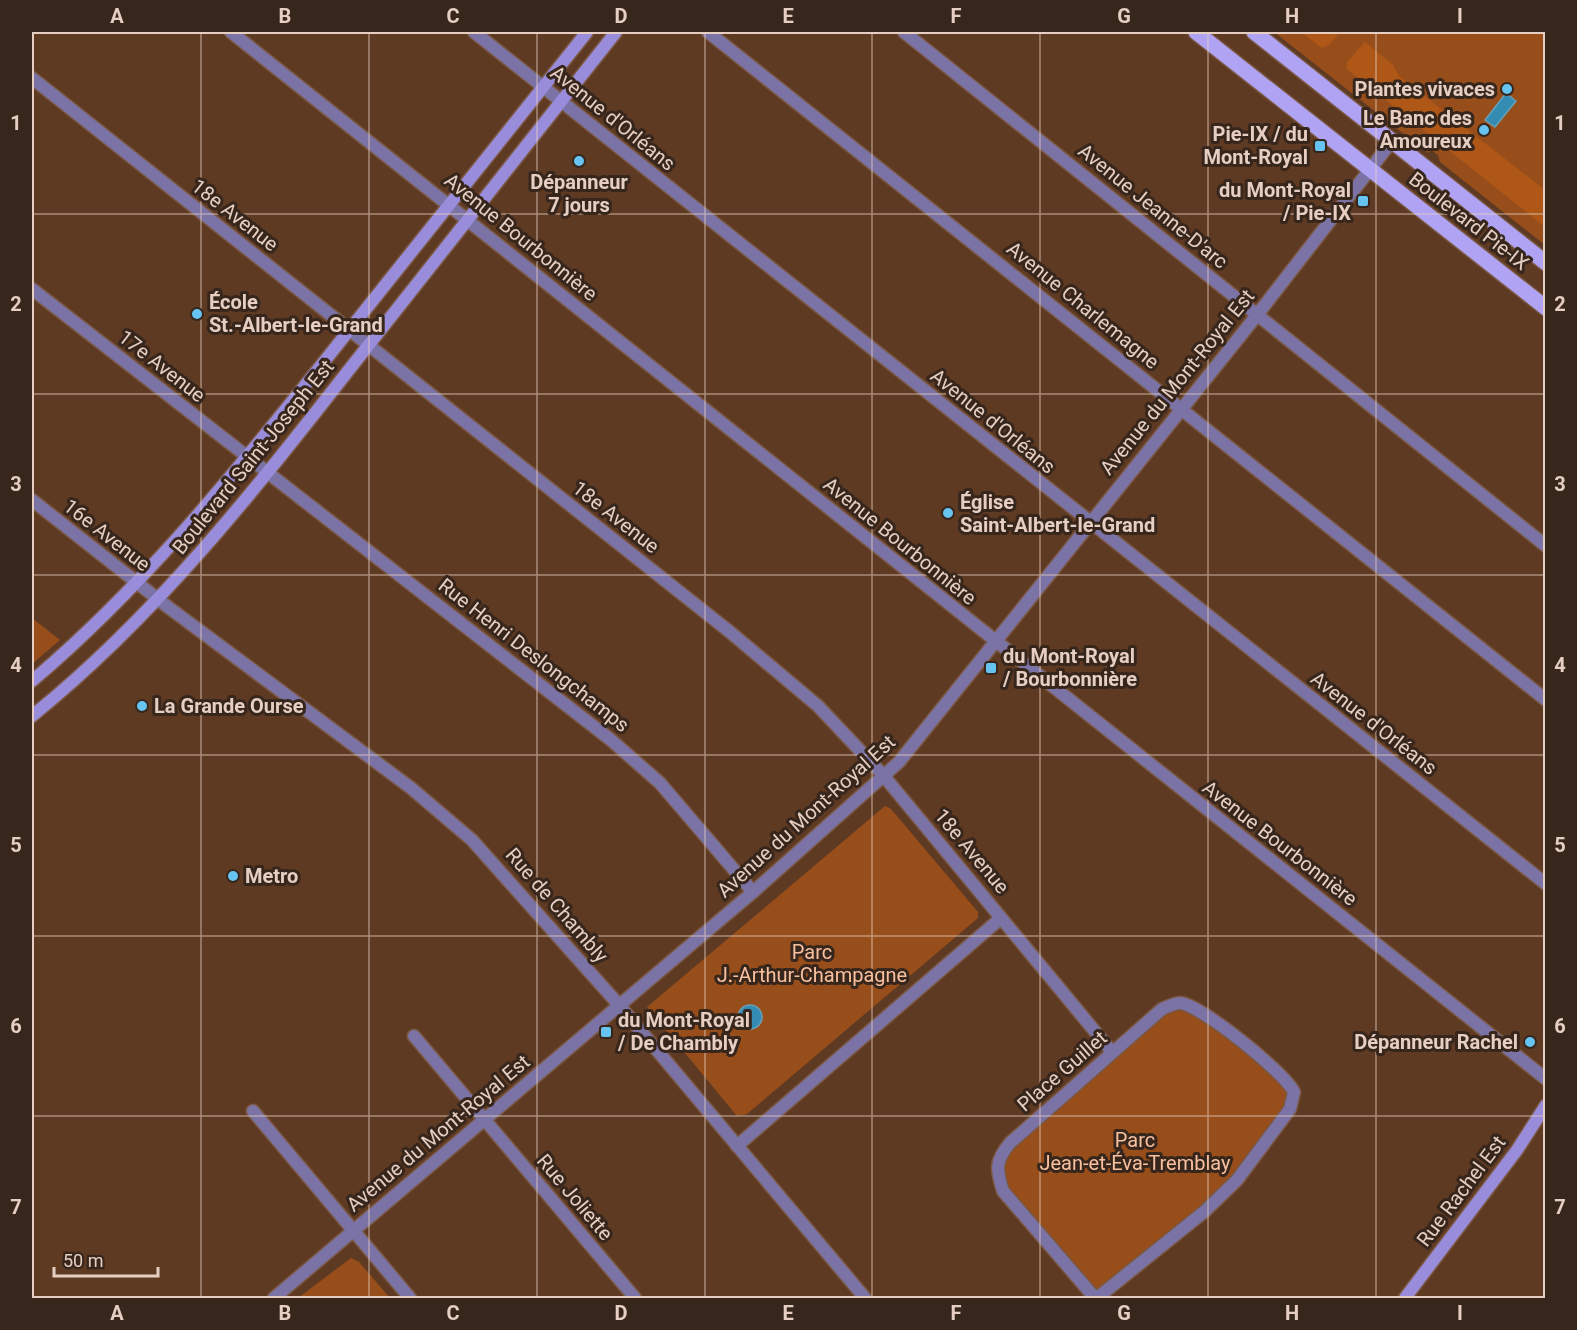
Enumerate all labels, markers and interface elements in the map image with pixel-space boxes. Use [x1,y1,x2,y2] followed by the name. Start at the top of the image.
[110,4,124,28] text: A
[279,4,291,28] text: B
[446,4,460,28] text: C
[615,4,628,28] text: D
[782,4,794,28] text: E
[951,4,962,28] text: F
[1117,4,1131,28] text: G
[1285,4,1299,28] text: H
[1457,4,1463,28] text: I
[546,60,680,176] street label: Avenue d'Orléans
[1354,77,1495,101] place label: Plantes vivaces
[1500,82,1514,96] marker: Plantes vivaces
[1363,106,1473,153] place label: Le Banc des Amoureux
[10,111,22,135] text: 1
[1554,111,1566,135] text: 1
[1203,122,1308,169] place label: Pie-IX / du Mont-Royal
[1477,123,1491,137] marker: Le Banc des Amoureux
[1073,138,1233,274] street label: Avenue Jeanne-D'arc
[1313,139,1327,153] marker: Pie-IX / du Mont-Royal
[572,154,586,168] marker: Dépanneur 7 jours
[1404,167,1534,275] street label: Boulevard Pie-IX
[440,168,602,306] street label: Avenue Bourbonnière
[530,170,628,217] place label: Dépanneur 7 jours
[187,174,283,256] street label: 18e Avenue
[1219,178,1351,225] place label: du Mont-Royal / Pie-IX
[1356,194,1370,208] marker: du Mont-Royal / Pie-IX
[1002,236,1164,374] street label: Avenue Charlemagne
[1095,285,1259,479] street label: Avenue du Mont-Royal Est
[209,290,383,337] place label: École St.-Albert-le-Grand
[10,292,22,316] text: 2
[1554,292,1566,316] text: 2
[190,307,204,321] marker: École St.-Albert-le-Grand
[114,325,210,407] street label: 17e Avenue
[167,355,339,559] street label: Boulevard Saint-Joseph Est
[926,363,1060,479] street label: Avenue d'Orléans
[10,472,22,496] text: 3
[819,472,981,610] street label: Avenue Bourbonnière
[1554,472,1566,496] text: 3
[568,476,664,558] street label: 18e Avenue
[960,490,1155,537] place label: Église Saint-Albert-le-Grand
[59,494,155,576] street label: 16e Avenue
[941,506,955,520] marker: Église Saint-Albert-le-Grand
[434,573,634,737] street label: Rue Henri Deslongchamps
[1002,644,1137,691] place label: du Mont-Royal / Bourbonnière
[10,653,22,677] text: 4
[1554,653,1566,677] text: 4
[984,661,998,675] marker: du Mont-Royal / Bourbonnière
[1306,666,1442,780] street label: Avenue d'Orléans
[154,694,304,718] place label: La Grande Ourse
[135,699,149,713] marker: La Grande Ourse
[712,730,900,902] street label: Avenue du Mont-Royal Est
[1198,775,1362,911] street label: Avenue Bourbonnière
[930,804,1014,898] street label: 18e Avenue
[10,833,22,857] text: 5
[1554,833,1566,857] text: 5
[501,843,614,968] street label: Rue de Chambly
[245,864,298,888] place label: Metro
[226,869,240,883] marker: Metro
[717,940,907,987] park label: Parc J.-Arthur-Champagne
[617,1008,750,1055] place label: du Mont-Royal / De Chambly
[10,1014,22,1038] text: 6
[1554,1014,1566,1038] text: 6
[599,1025,613,1039] marker: du Mont-Royal / De Chambly
[1012,1026,1112,1116] street label: Place Guillet
[1354,1030,1518,1054] place label: Dépanneur Rachel
[1523,1035,1537,1049] marker: Dépanneur Rachel
[342,1049,534,1217] street label: Avenue du Mont-Royal Est
[1039,1128,1231,1175] park label: Parc Jean-et-Éva-Tremblay
[1412,1131,1510,1251] street label: Rue Rachel Est
[532,1149,618,1245] street label: Rue Joliette
[10,1195,22,1219] text: 7
[1554,1195,1566,1219] text: 7
[54,1240,158,1278] scale bar
[63,1250,103,1271] text: 50 m
[110,1301,124,1325] text: A
[279,1301,291,1325] text: B
[446,1301,460,1325] text: C
[615,1301,628,1325] text: D
[782,1301,794,1325] text: E
[951,1301,962,1325] text: F
[1117,1301,1131,1325] text: G
[1285,1301,1299,1325] text: H
[1457,1301,1463,1325] text: I

